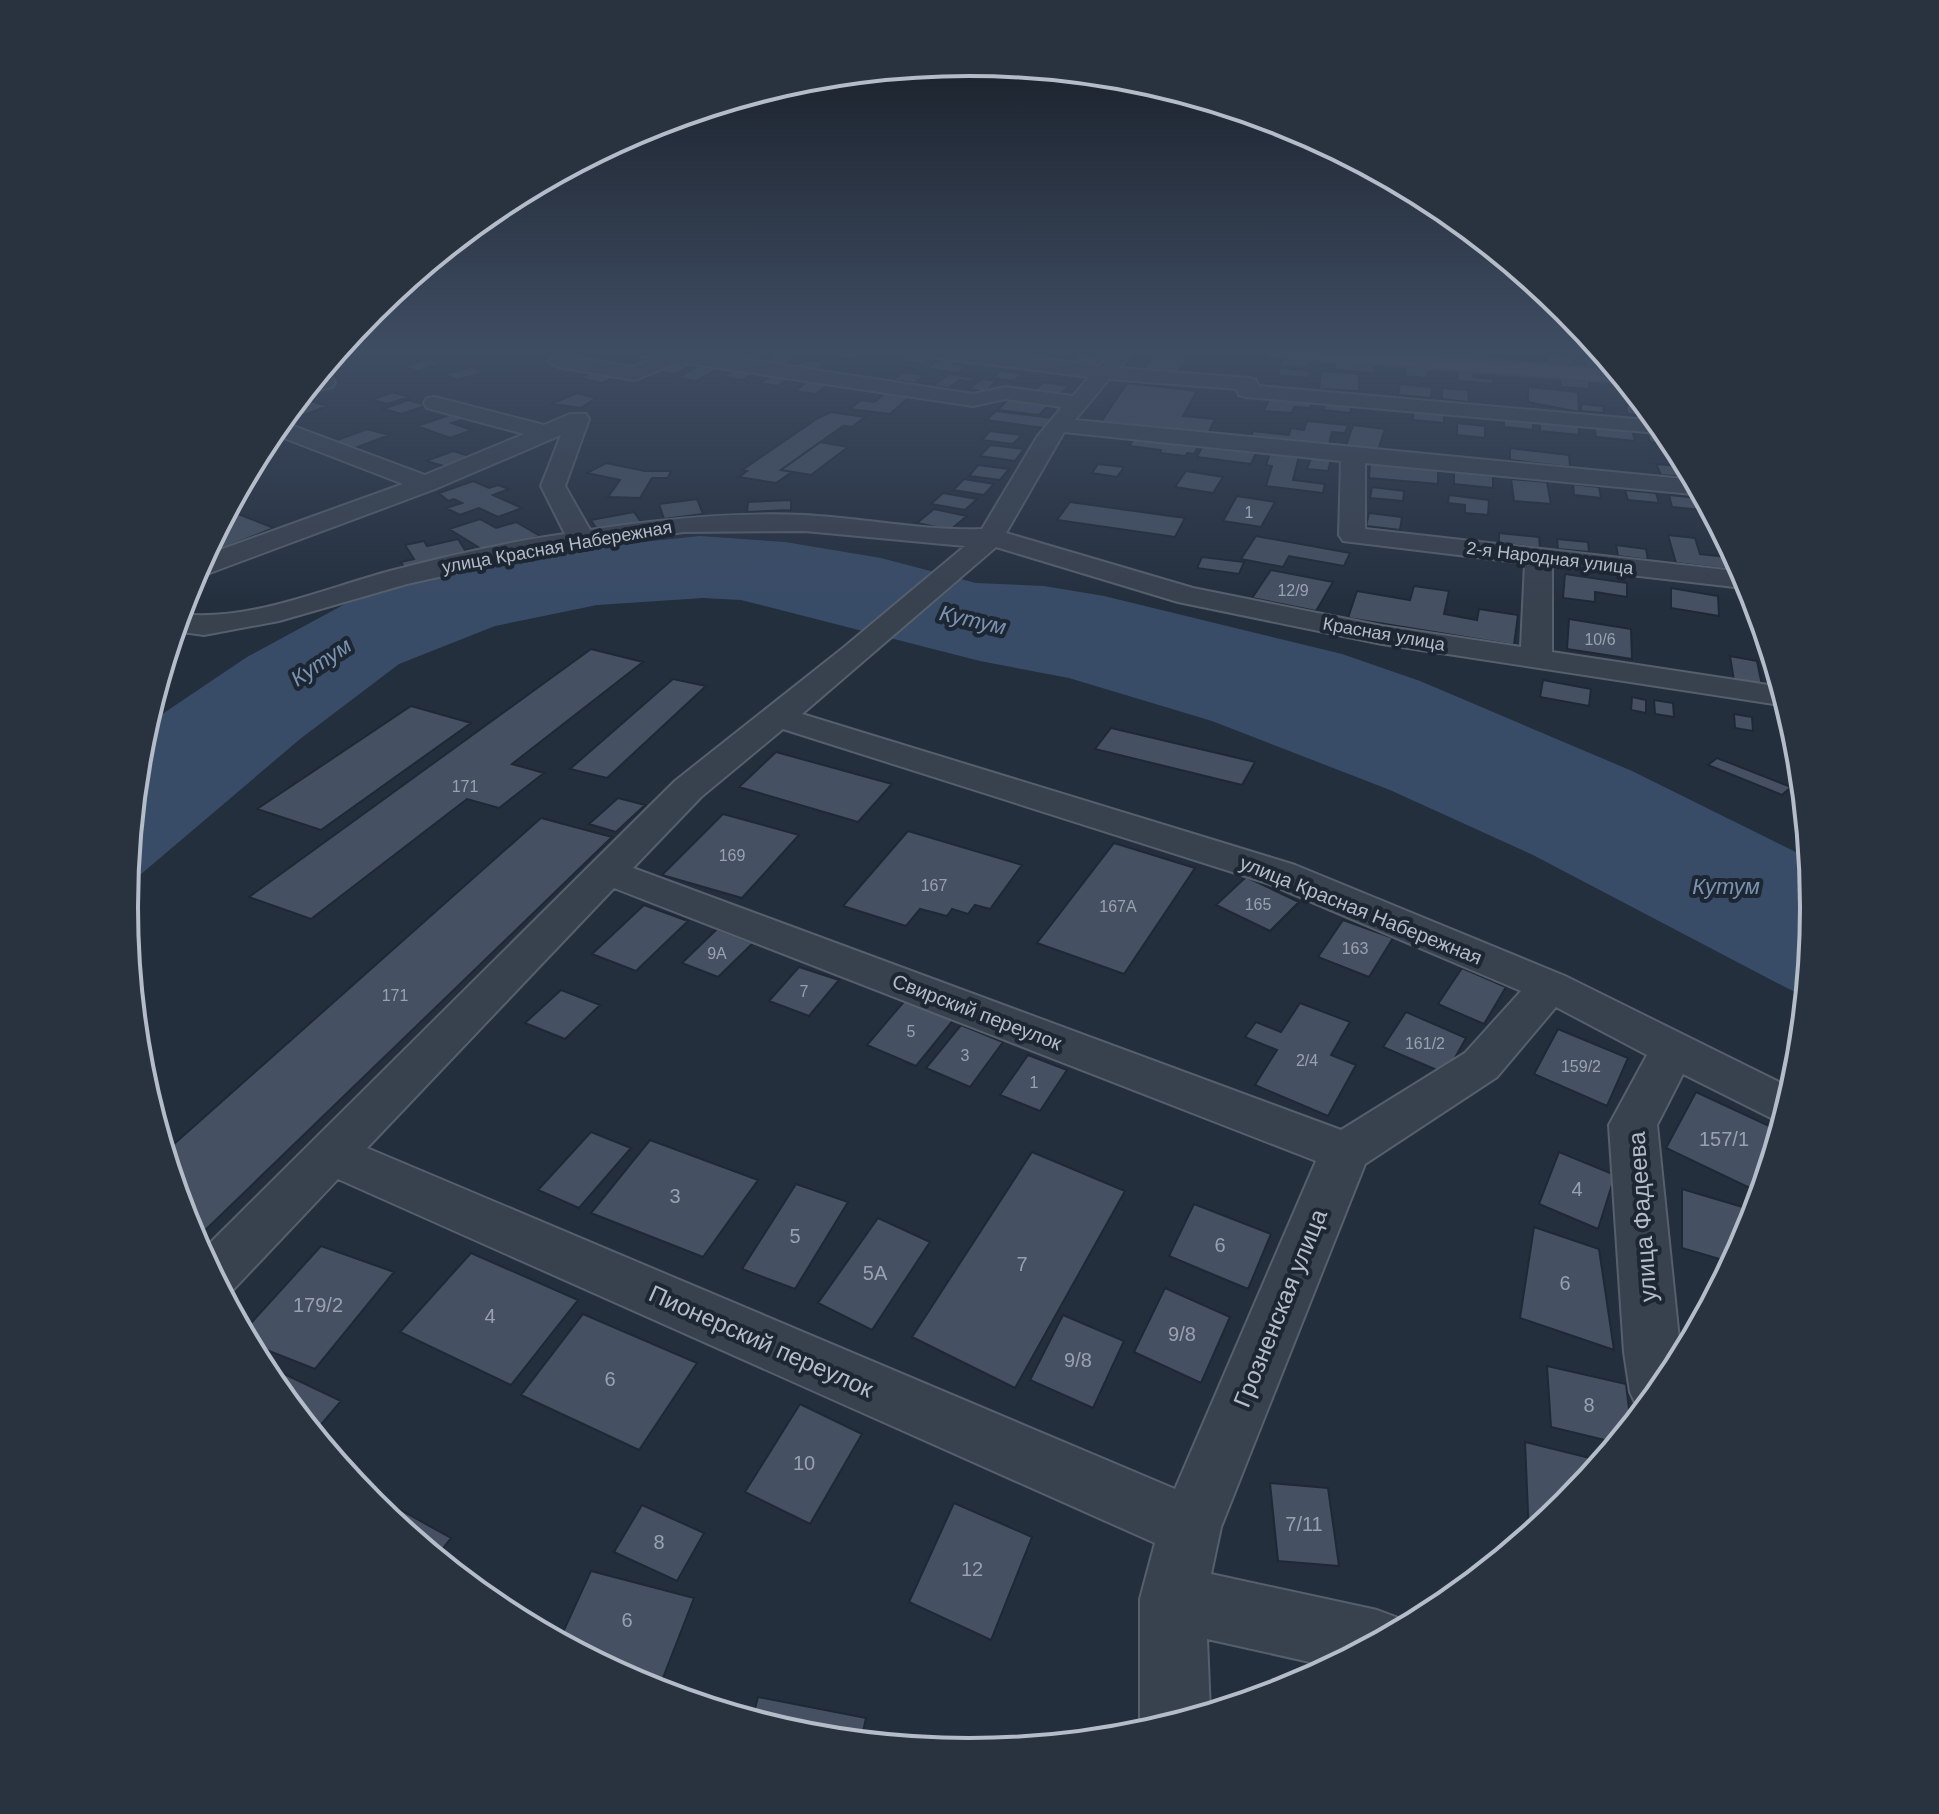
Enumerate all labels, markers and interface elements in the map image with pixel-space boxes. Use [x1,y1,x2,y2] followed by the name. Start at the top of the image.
[1245,504,1254,521] house number: 1
[440,517,674,577] street label: улица Красная Набережная
[1465,538,1636,578] street label: 2-я Народная улица
[1277,582,1309,599] house number: 12/9
[937,600,1009,640] water label: Кутум
[1321,613,1448,655] street label: Красная улица
[1584,631,1616,648] house number: 10/6
[286,633,356,691] water label: Кутум
[452,778,478,795] house number: 171
[719,847,745,864] house number: 169
[1237,851,1485,969] street label: улица Красная Набережная
[1692,874,1760,899] water label: Кутум
[921,877,947,894] house number: 167
[1245,896,1271,913] house number: 165
[1099,898,1137,915] house number: 167А
[1342,940,1368,957] house number: 163
[707,945,727,962] house number: 9А
[889,970,1065,1054] street label: Свирский переулок
[800,983,809,1000] house number: 7
[382,987,408,1004] house number: 171
[907,1023,916,1040] house number: 5
[1405,1035,1445,1052] house number: 161/2
[961,1047,970,1064] house number: 3
[1296,1052,1318,1069] house number: 2/4
[1561,1058,1601,1075] house number: 159/2
[1030,1074,1039,1091] house number: 1
[1699,1128,1749,1150] house number: 157/1
[1623,1130,1661,1303] street label: улица Фадеева
[1571,1178,1583,1200] house number: 4
[669,1185,681,1207] house number: 3
[1228,1205,1332,1411] street label: Грозненская улица
[789,1225,801,1247] house number: 5
[1214,1234,1226,1256] house number: 6
[1016,1253,1028,1275] house number: 7
[863,1262,888,1284] house number: 5А
[1559,1272,1571,1294] house number: 6
[645,1279,878,1403] street label: Пионерский переулок
[293,1294,343,1316] house number: 179/2
[484,1305,496,1327] house number: 4
[1168,1323,1196,1345] house number: 9/8
[1064,1349,1092,1371] house number: 9/8
[604,1368,616,1390] house number: 6
[1583,1394,1595,1416] house number: 8
[793,1452,815,1474] house number: 10
[1285,1513,1323,1535] house number: 7/11
[653,1531,665,1553] house number: 8
[961,1558,983,1580] house number: 12
[621,1609,633,1631] house number: 6

